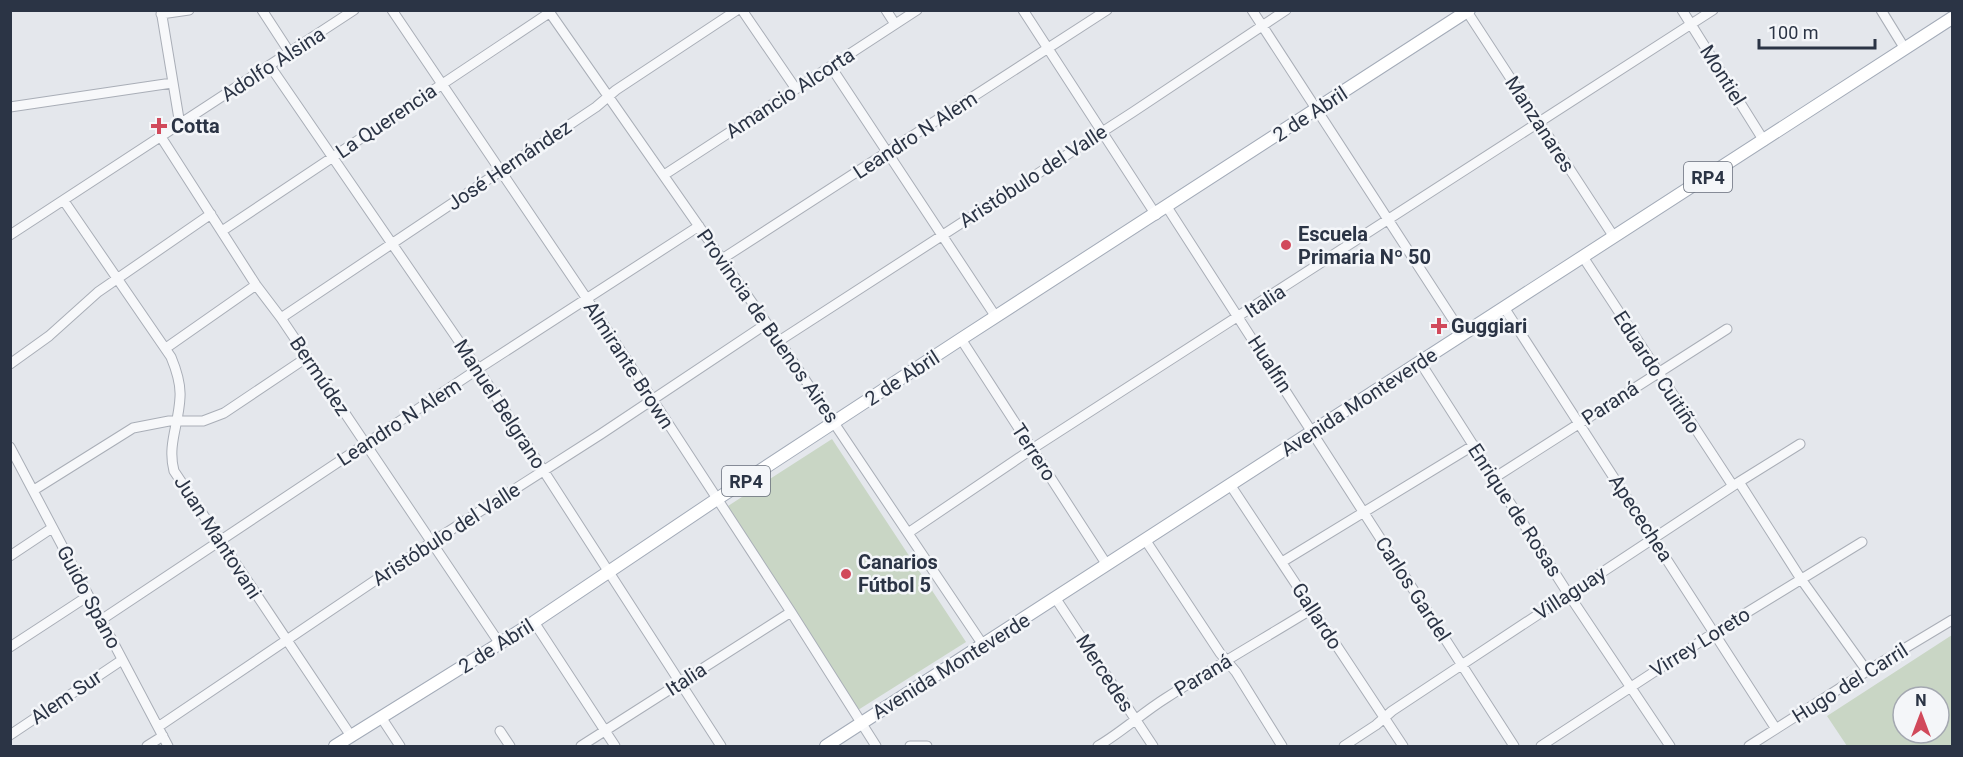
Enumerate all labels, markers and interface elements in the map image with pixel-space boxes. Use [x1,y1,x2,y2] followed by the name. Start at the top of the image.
[1759,12,1874,50] scale bar
[217,22,329,106] street label: Adolfo Alsina
[1768,22,1819,43] text: 100 m
[1695,40,1751,110] street label: Montiel
[721,42,859,144] street label: Amancio Alcorta
[1500,71,1580,177] street label: Manzanares
[331,78,441,164] street label: La Querencia
[1268,81,1352,147] street label: 2 de Abril
[849,86,981,184] street label: Leandro N Alem
[171,114,220,138] place label: Cotta
[442,115,576,215] street label: José Hernández
[152,119,166,133] marker: Cotta
[955,119,1111,233] street label: Aristóbulo del Valle
[1684,162,1732,192] road number: RP4
[1298,222,1431,269] place label: Escuela Primaria Nº 50
[692,224,844,428] street label: Provincia de Buenos Aires
[1279,238,1293,252] marker: Escuela Primaria Nº 50
[1240,279,1290,323] street label: Italia
[579,297,679,433] street label: Almirante Brown
[1608,306,1706,438] street label: Eduardo Cuitiño
[1451,314,1527,338] place label: Guggiari
[1432,319,1446,333] marker: Guggiari
[1243,331,1297,397] street label: Hualfin
[285,332,355,420] street label: Bermúdez
[449,335,551,473] street label: Manuel Belgrano
[1276,343,1442,461] street label: Avenida Monteverde
[860,345,944,411] street label: 2 de Abril
[333,373,465,471] street label: Leandro N Alem
[1577,376,1643,430] street label: Paraná
[1007,419,1061,485] street label: Terrero
[1463,439,1567,581] street label: Enrique de Rosas
[722,466,770,496] road number: RP4
[1604,470,1678,566] street label: Apecechea
[169,471,267,603] street label: Juan Mantovani
[368,477,524,591] street label: Aristóbulo del Valle
[1370,532,1456,646] street label: Carlos Gardel
[52,541,126,653] street label: Guido Spano
[858,550,938,597] place label: Canarios Fútbol 5
[1530,561,1611,625] street label: Villaguay
[839,567,853,581] marker: Canarios Fútbol 5
[1287,578,1347,654] street label: Gallardo
[1646,602,1754,682] street label: Virrey Loreto
[868,608,1034,724] street label: Avenida Monteverde
[454,614,538,678] street label: 2 de Abril
[1071,630,1139,716] street label: Mercedes
[1788,638,1912,728] street label: Hugo del Carril
[1170,649,1236,701] street label: Paraná
[661,657,711,701] street label: Italia
[26,664,106,730] street label: Alem Sur
[1891,685,1951,745] north arrow
[1915,691,1927,710] text: N

